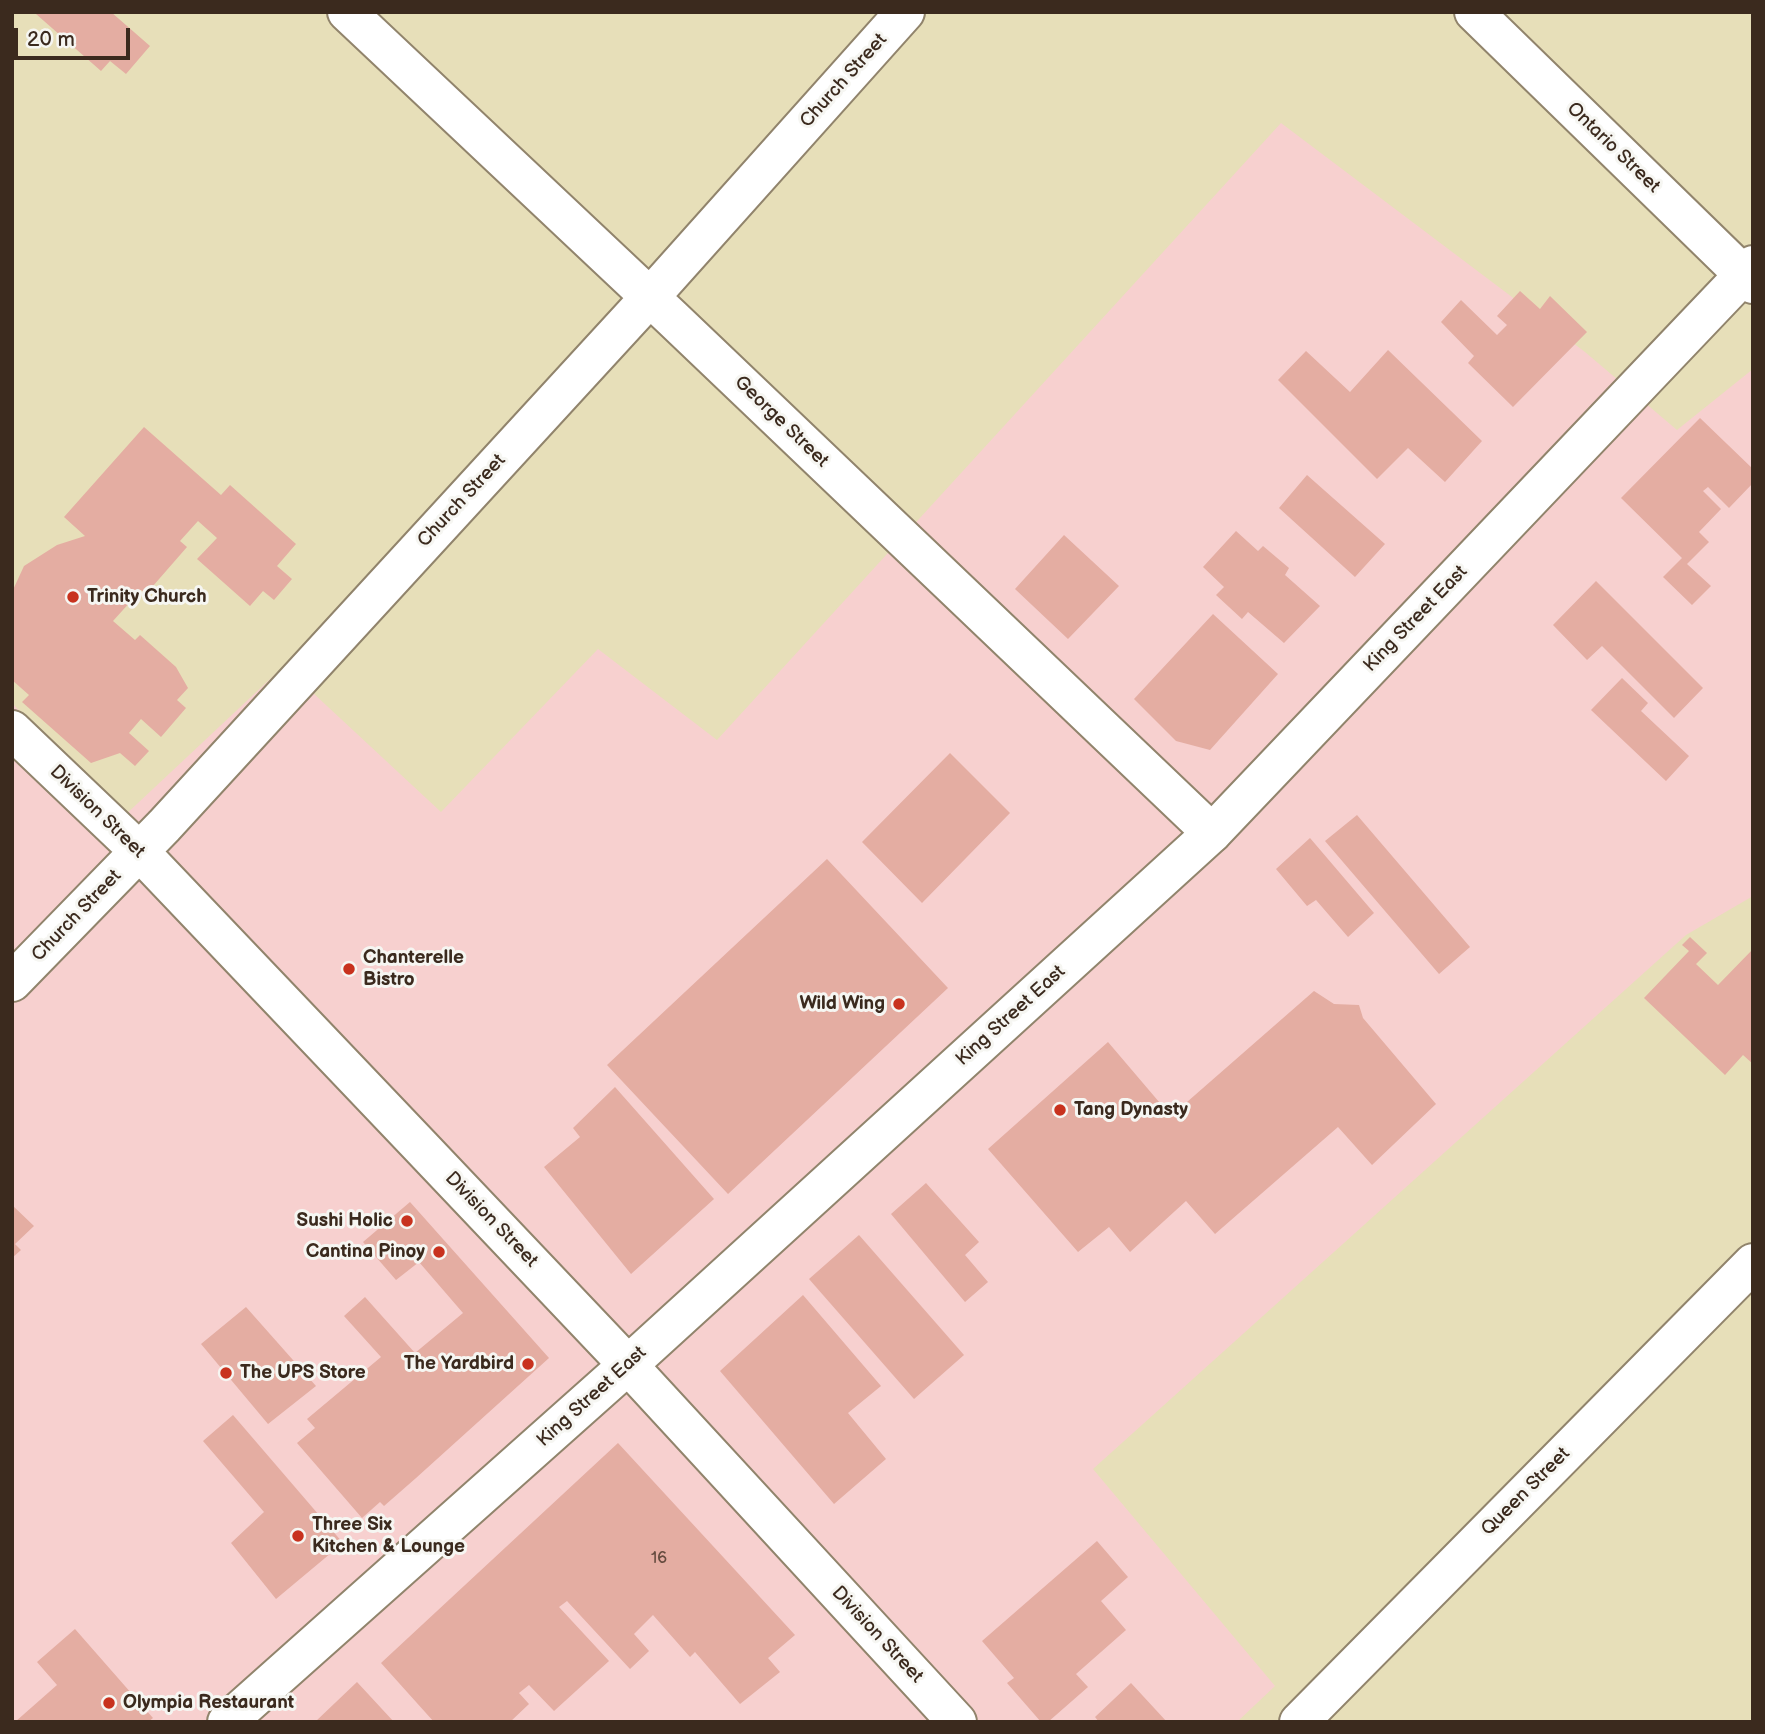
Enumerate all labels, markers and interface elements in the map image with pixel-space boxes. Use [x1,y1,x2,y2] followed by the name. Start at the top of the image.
[18,14,133,58] scale bar
[27,27,75,52] text: 20 m
[796,29,892,133] street label: Church Street
[1562,98,1664,198] street label: Ontario Street
[729,371,833,473] street label: George Street
[413,450,511,552] street label: Church Street
[1359,561,1473,677] street label: King Street East
[87,586,207,608] place label: Trinity Church
[65,589,81,605] marker: Trinity Church
[45,761,149,863] street label: Division Street
[28,865,126,967] street label: Church Street
[363,947,464,991] place label: Chanterelle Bistro
[341,961,357,977] marker: Chanterelle Bistro
[952,961,1070,1071] street label: King Street East
[800,993,885,1015] place label: Wild Wing
[891,996,907,1012] marker: Wild Wing
[1074,1099,1188,1121] place label: Tang Dynasty
[1052,1102,1068,1118] marker: Tang Dynasty
[440,1168,542,1272] street label: Division Street
[297,1210,393,1232] place label: Sushi Holic
[399,1213,415,1229] marker: Sushi Holic
[306,1241,425,1263] place label: Cantina Pinoy
[431,1244,447,1260] marker: Cantina Pinoy
[533,1342,651,1452] street label: King Street East
[404,1353,514,1375] place label: The Yardbird
[520,1356,536,1372] marker: The Yardbird
[240,1362,366,1384] place label: The UPS Store
[218,1365,234,1381] marker: The UPS Store
[1477,1443,1575,1541] street label: Queen Street
[312,1514,465,1558] place label: Three Six Kitchen & Lounge
[290,1528,306,1544] marker: Three Six Kitchen & Lounge
[651,1549,667,1569] house number: 16
[826,1582,928,1688] street label: Division Street
[123,1692,294,1714] place label: Olympia Restaurant
[101,1695,117,1711] marker: Olympia Restaurant

